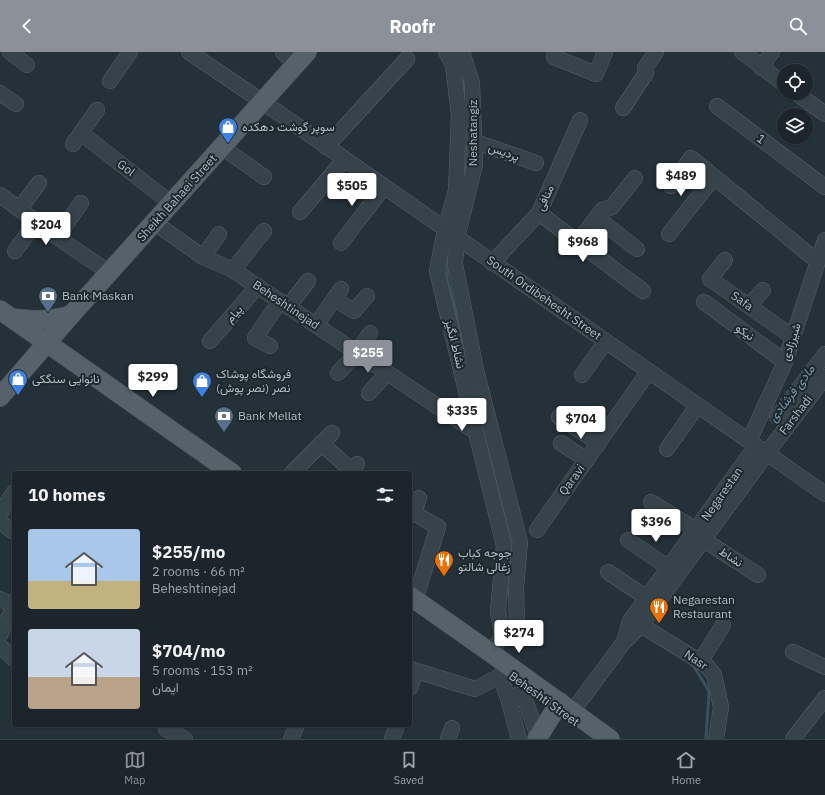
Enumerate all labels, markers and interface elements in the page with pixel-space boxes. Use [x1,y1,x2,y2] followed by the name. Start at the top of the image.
[16,15,38,37] icon: back
[390,15,435,38] text: Roofr
[787,15,809,37] icon: search
[777,64,813,144] map controls
[777,64,813,100] button: locate
[465,99,480,166] street label: Neshatangiz
[777,108,813,144] button: layers
[217,116,239,144] shop icon: سوپر گوشت دهکده
[242,119,335,135] place label: سوپر گوشت دهکده
[754,130,769,147] street label: 1
[486,139,522,165] street label: پردیس
[134,151,220,244] street label: Sheikh Bahaei Street
[114,156,138,179] street label: Gol
[657,163,705,197] pin: $489
[665,167,697,184] text: $489
[328,173,376,207] pin: $505
[336,177,368,194] text: $505
[532,182,558,214] street label: منافی
[22,212,70,246] pin: $204
[30,216,62,233] text: $204
[559,229,607,263] pin: $968
[567,233,599,250] text: $968
[484,252,605,343] street label: South Ordibehesht Street
[250,277,323,332] street label: Beheshtinejad
[37,285,59,313] bank icon: Bank Maskan
[62,288,134,303] place label: Bank Maskan
[728,288,757,314] street label: Safa
[222,302,246,326] street label: پیام
[441,317,469,370] street label: نشاط انگیز
[733,320,757,344] street label: نیکو
[777,321,805,363] street label: شیرزادی
[344,340,392,374] pin: $255
[352,344,384,361] text: $255
[764,361,819,425] water label: مادی فرشادی
[129,364,177,398] pin: $299
[216,366,291,396] place label: فروشگاه پوشاک نصر (نصر پوش)
[7,368,29,396] shop icon: نانوایی سنگکی
[137,368,169,385] text: $299
[191,370,213,398] shop icon: فروشگاه پوشاک نصر (نصر پوش)
[32,371,100,387] place label: نانوایی سنگکی
[776,392,815,438] street label: Farshadi
[438,398,486,432] pin: $335
[446,402,478,419] text: $335
[213,405,235,433] bank icon: Bank Mellat
[557,406,605,440] pin: $704
[238,408,302,423] place label: Bank Mellat
[565,410,597,427] text: $704
[555,461,588,498] street label: Qaravi
[698,464,745,523] street label: Negarestan
[28,484,105,506] text: 10 homes
[374,484,396,506] icon: filters
[632,509,680,543] pin: $396
[640,513,672,530] text: $396
[152,541,225,563] text: $255/mo
[716,543,746,570] street label: نشاط
[60,545,108,593] icon: home
[458,545,512,575] place label: جوجه کباب زغالی شالتو
[433,549,455,577] restaurant icon: جوجه کباب زغالی شالتو
[152,563,245,580] text: 2 rooms · 66 m²
[152,580,236,597] text: Beheshtinejad
[673,592,735,621] place label: Negarestan Restaurant
[648,596,670,624] restaurant icon: Negarestan Restaurant
[495,620,543,654] pin: $274
[503,624,535,641] text: $274
[152,640,225,662] text: $704/mo
[60,645,108,693] icon: home
[682,646,711,673] street label: Nasr
[152,662,253,679] text: 5 rooms · 153 m²
[506,668,582,729] street label: Beheshti Street
[152,679,179,696] text: ایمان
[124,749,146,787] tab: Map
[394,749,424,787] tab: Saved
[671,749,701,787] tab: Home

